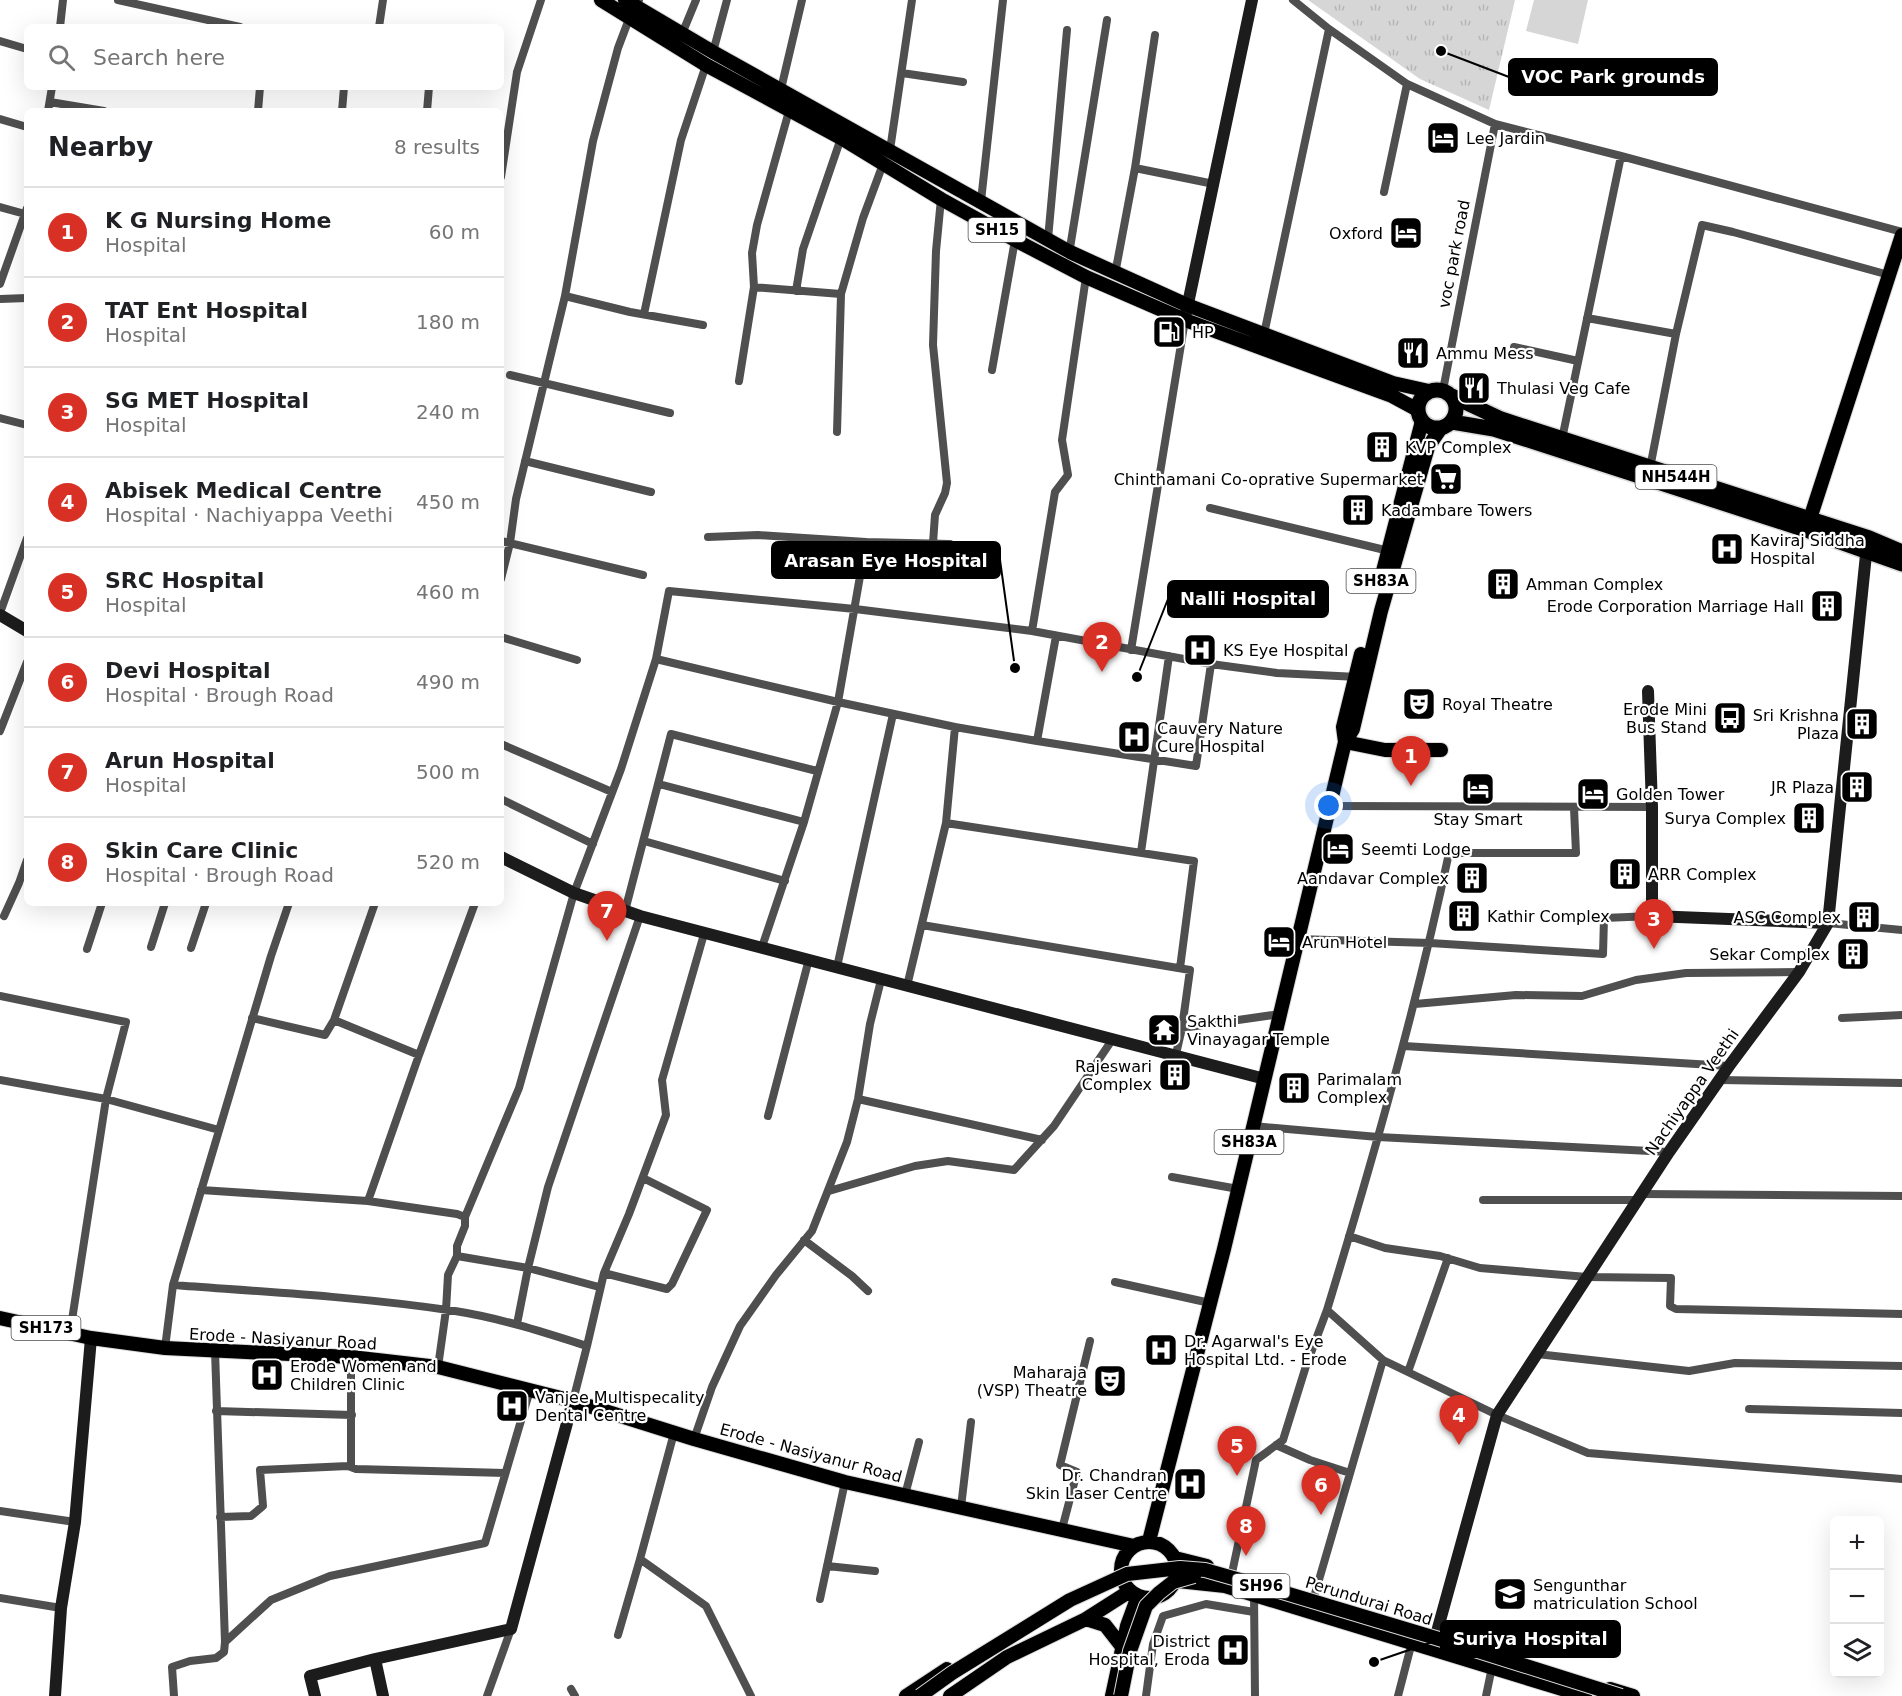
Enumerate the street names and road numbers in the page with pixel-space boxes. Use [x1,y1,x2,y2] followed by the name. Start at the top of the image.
[1434,198,1474,310] street label: voc park road
[968,218,1026,242] road number: SH15
[1636,465,1716,489] road number: NH544H
[1346,569,1416,593] road number: SH83A
[1641,1025,1743,1159] street label: Nachiyappa Veethi
[1214,1130,1284,1154] road number: SH83A
[12,1316,80,1340] road number: SH173
[189,1325,377,1353] street label: Erode - Nasiyanur Road
[718,1419,904,1487] street label: Erode - Nasiyanur Road
[1303,1573,1435,1629] street label: Perundurai Road
[1232,1574,1290,1598] road number: SH96

